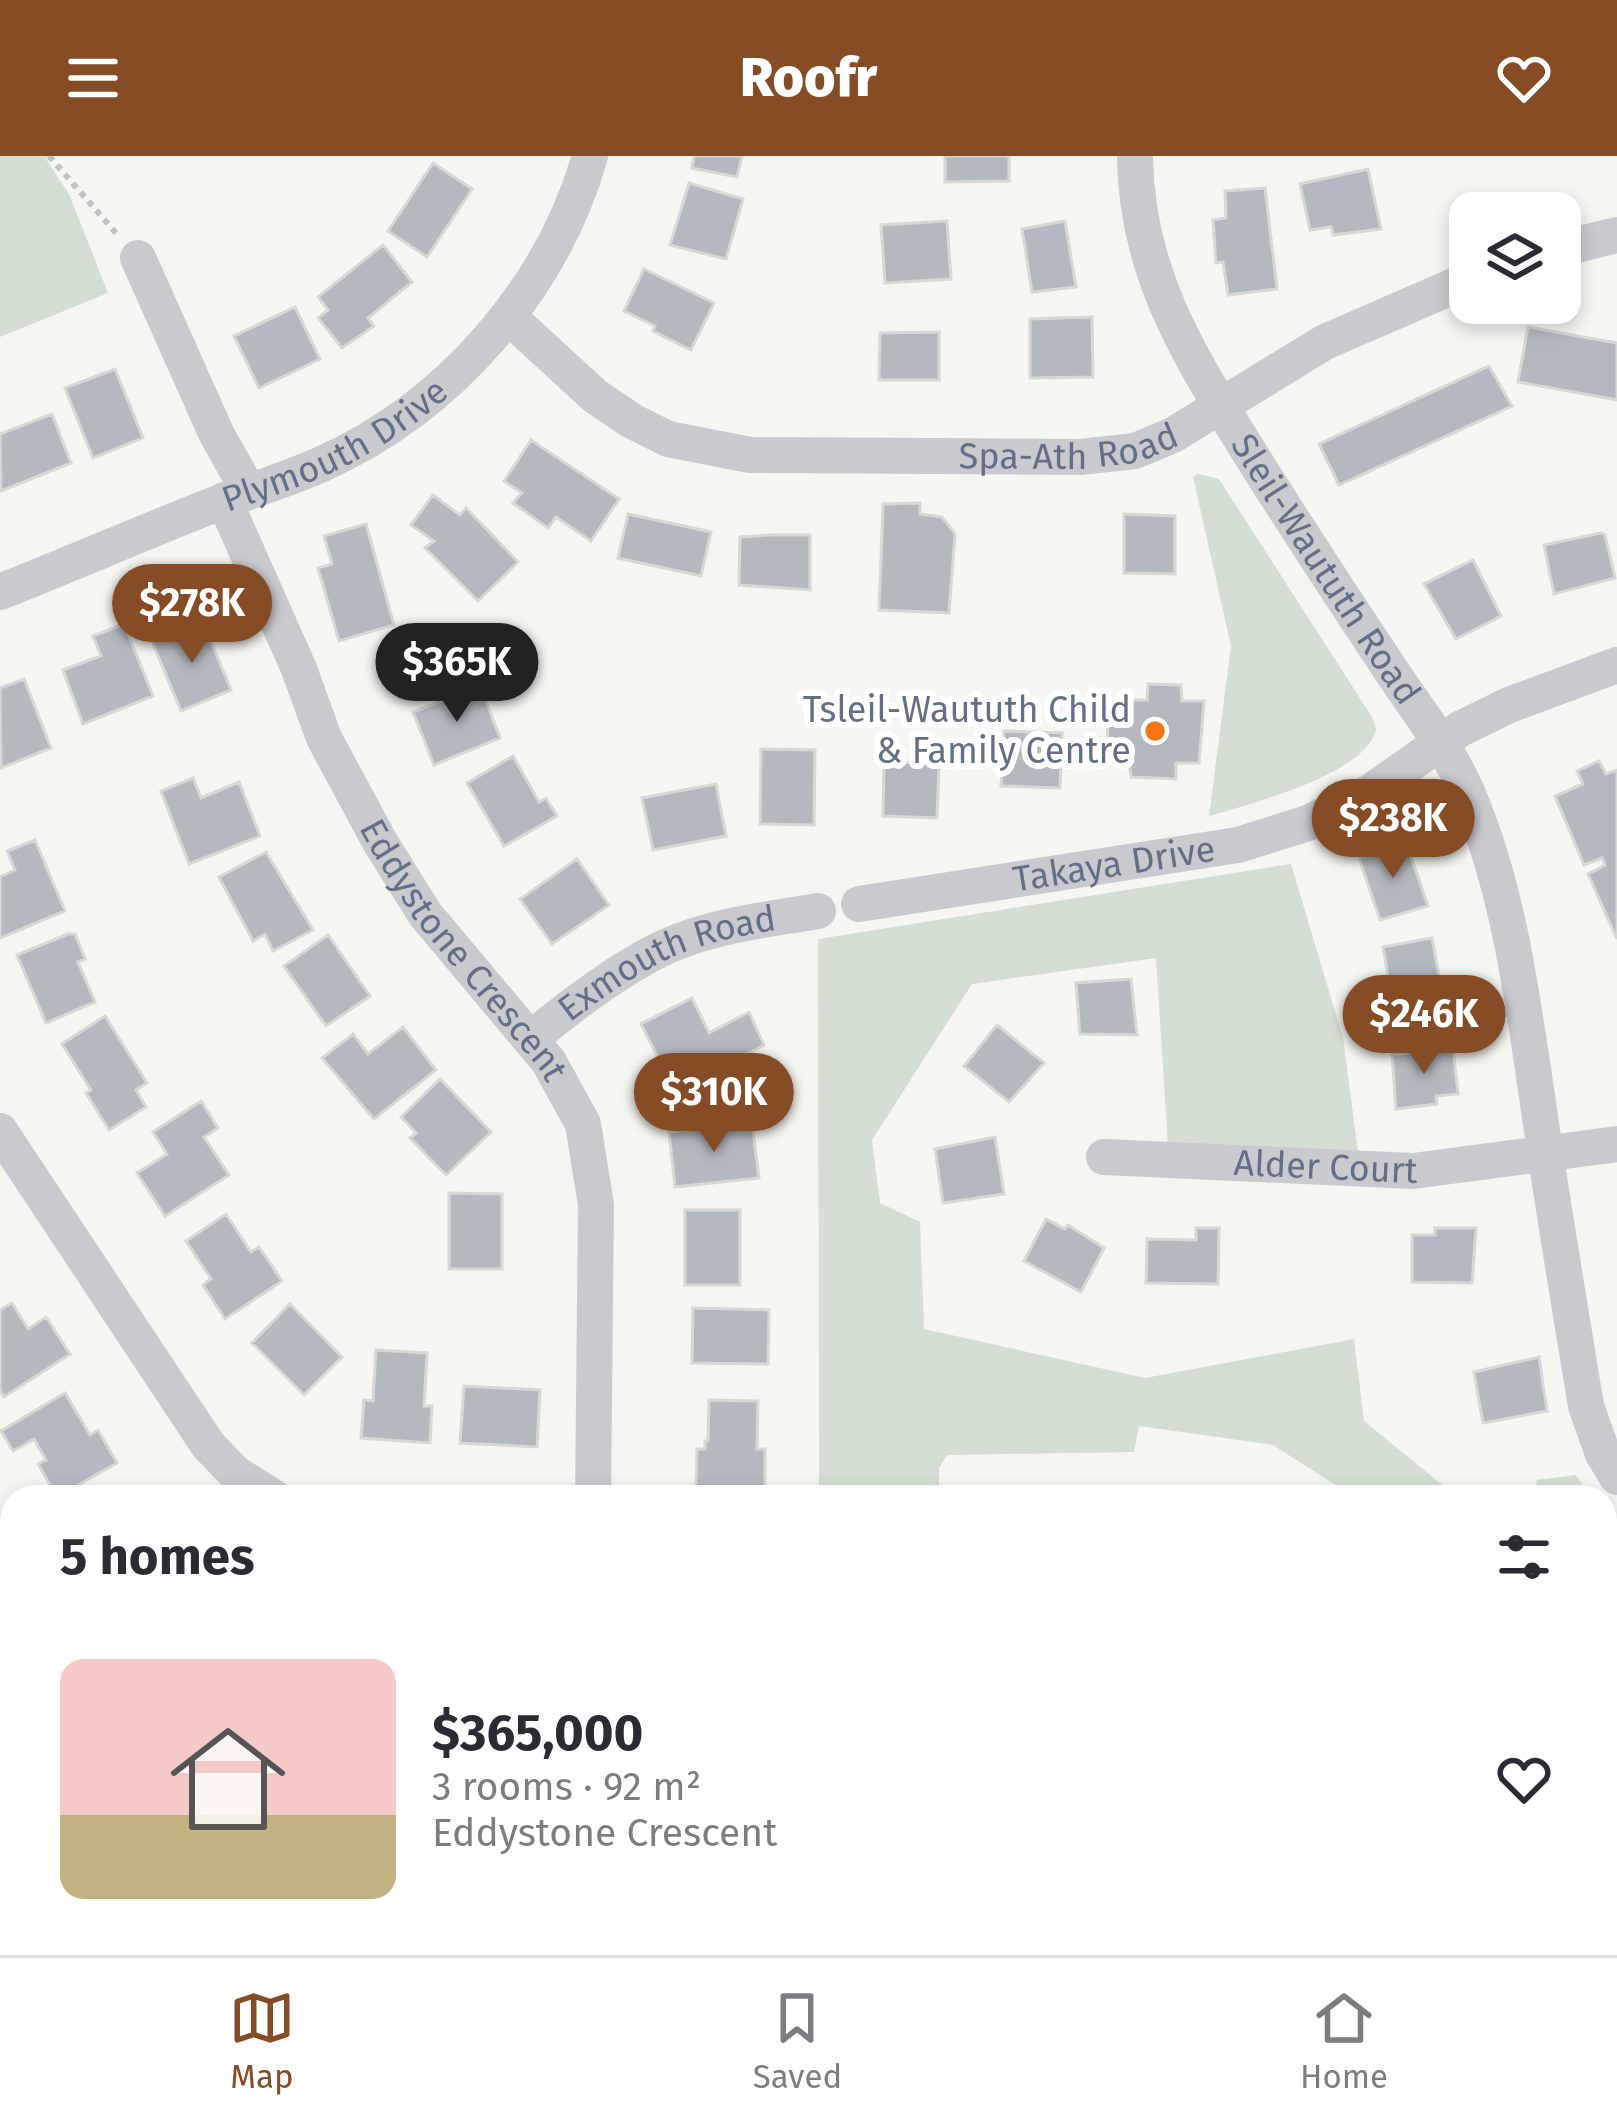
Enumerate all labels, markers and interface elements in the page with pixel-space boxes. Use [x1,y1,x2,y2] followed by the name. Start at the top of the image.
[60,45,126,111] icon: menu
[1491,45,1557,111] icon: heart
[740,46,877,110] text: Roofr
[1449,192,1581,324] map controls
[1449,192,1581,324] button: layers
[216,369,457,522] street label: Plymouth Drive
[959,413,1185,479] street label: Spa-Ath Road
[1221,426,1430,713] street label: Sleil-Waututh Road
[108,564,276,666] pin: $278K
[139,580,245,626] text: $278K
[373,623,541,725] pin: $365K
[402,639,512,685] text: $365K
[803,688,1131,773] place label: Tsleil-Waututh Child & Family Centre
[1142,718,1168,744] marker: Tsleil-Waututh Child & Family Centre
[1309,779,1477,881] pin: $238K
[1339,795,1447,841] text: $238K
[350,811,577,1088] street label: Eddystone Crescent
[1010,827,1218,902] street label: Takaya Drive
[549,896,779,1031] street label: Exmouth Road
[1340,975,1508,1077] pin: $246K
[1370,991,1478,1037] text: $246K
[630,1053,798,1155] pin: $310K
[661,1069,767,1115] text: $310K
[1233,1141,1419,1193] street label: Alder Court
[1491,1524,1557,1590] icon: filters
[60,1526,255,1588] text: 5 homes
[432,1702,643,1764] text: $365,000
[156,1707,300,1851] icon: home
[1491,1746,1557,1812] icon: heart
[432,1764,701,1810] text: 3 rooms · 92 m²
[432,1810,777,1856] text: Eddystone Crescent
[229,1985,295,2097] tab: Map
[753,1985,842,2097] tab: Saved
[1300,1985,1388,2097] tab: Home

